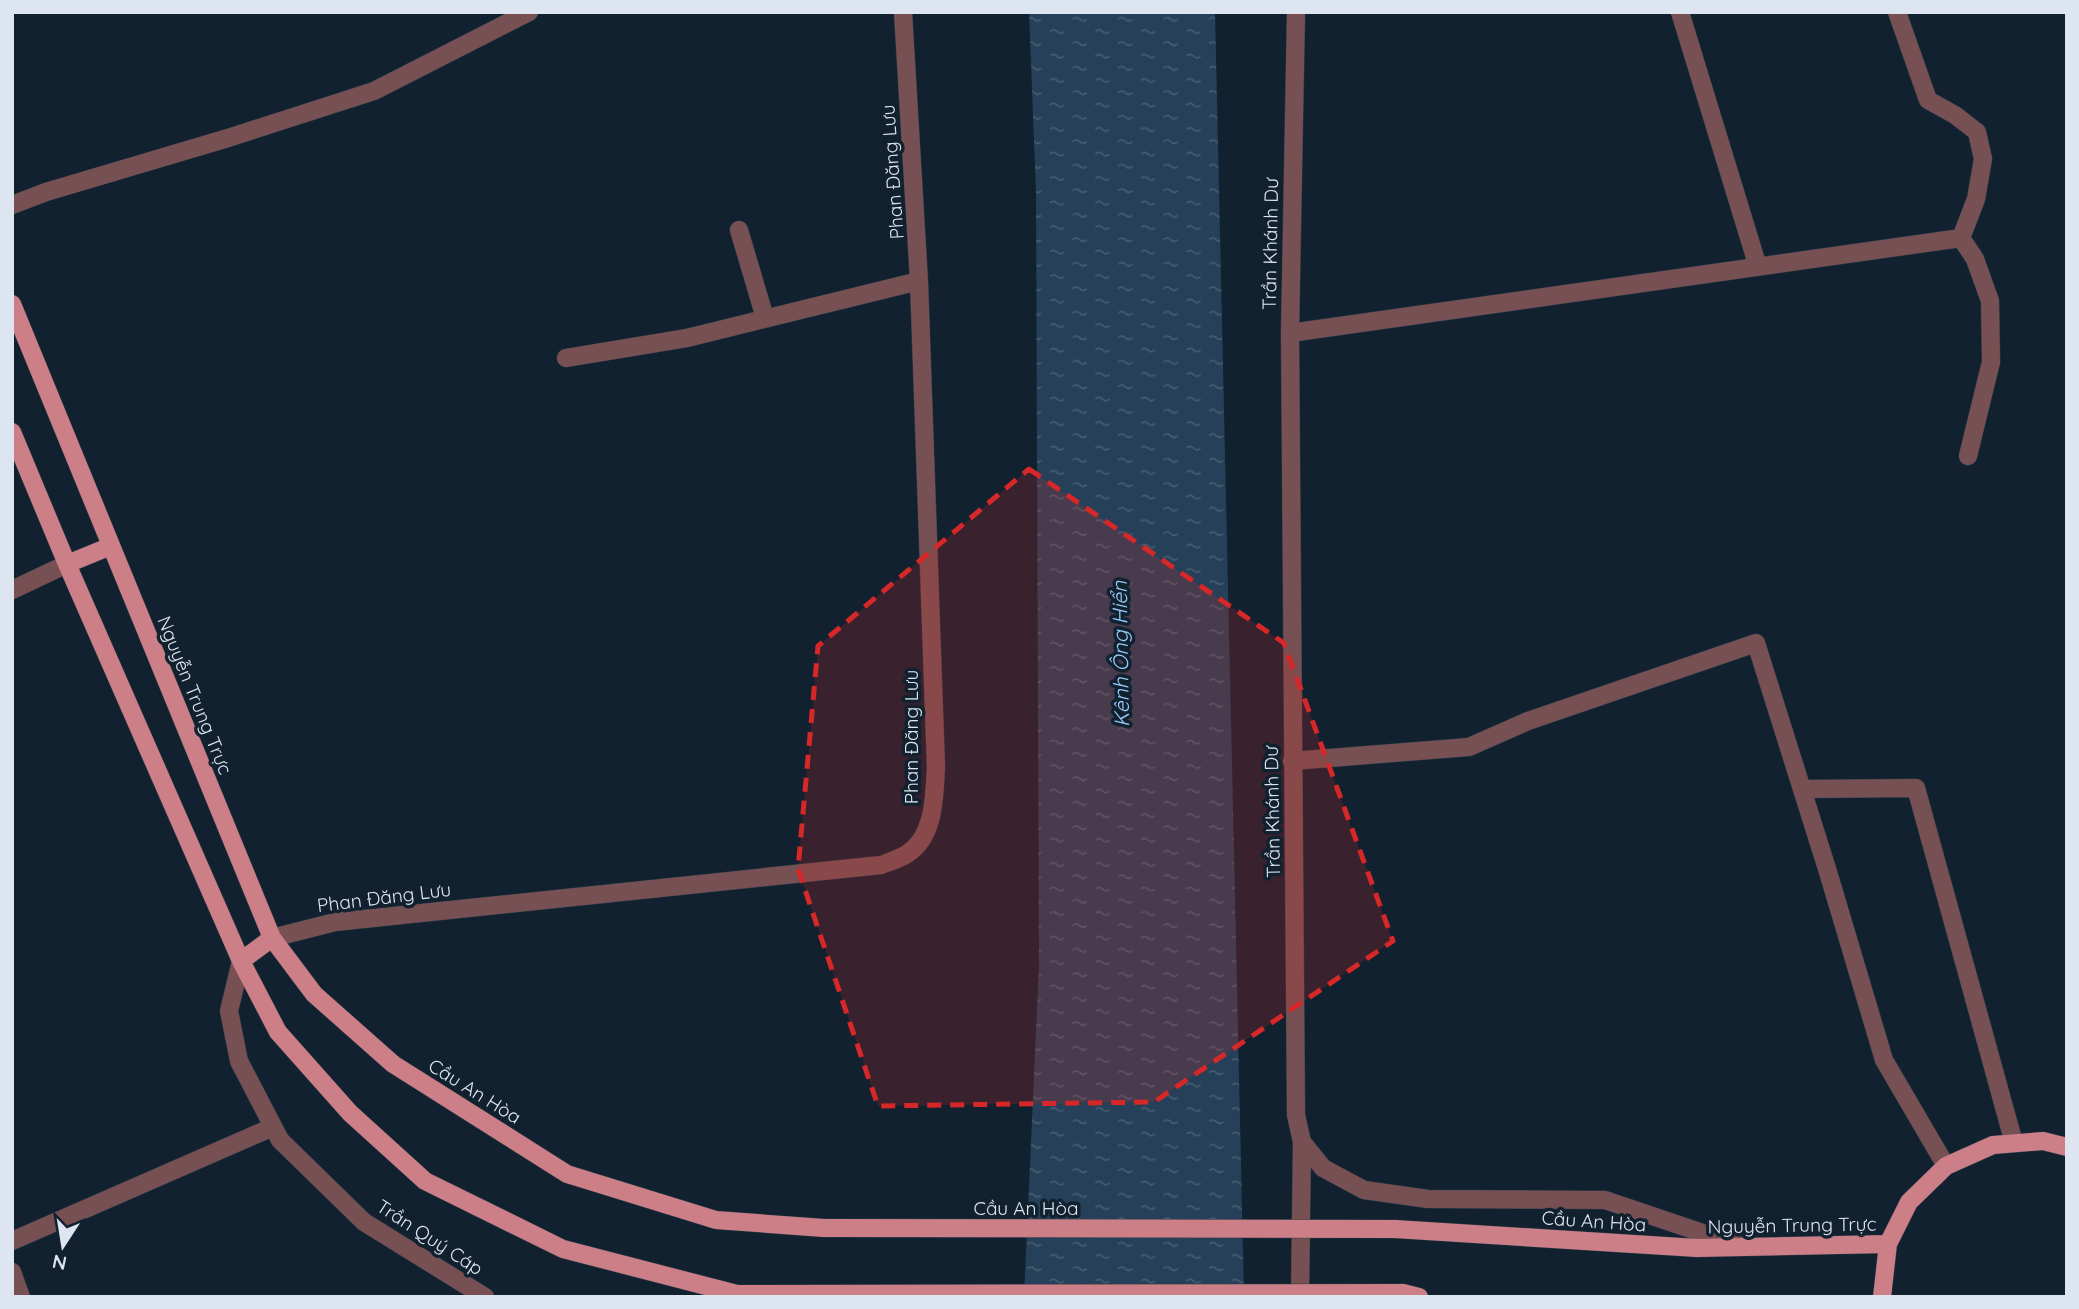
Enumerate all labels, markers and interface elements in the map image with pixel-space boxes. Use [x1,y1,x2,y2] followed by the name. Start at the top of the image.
[875,104,909,240] street label: Phan Đăng Lưu
[1257,177,1283,310] street label: Trần Khánh Dư
[1106,580,1134,727] water label: Kênh Ông Hiển
[152,612,238,778] street label: Nguyễn Trung Trực
[899,670,923,804] street label: Phan Đăng Lưu
[1259,745,1285,878] street label: Trần Khánh Dư
[316,877,452,917] street label: Phan Đăng Lưu
[424,1053,526,1129] street label: Cầu An Hòa
[372,1194,488,1280] street label: Trần Quý Cáp
[974,1196,1078,1220] street label: Cầu An Hòa
[1541,1205,1647,1237] street label: Cầu An Hòa
[28,1211,98,1281] north arrow
[1707,1212,1877,1238] street label: Nguyễn Trung Trực
[50,1249,69,1276] text: N

